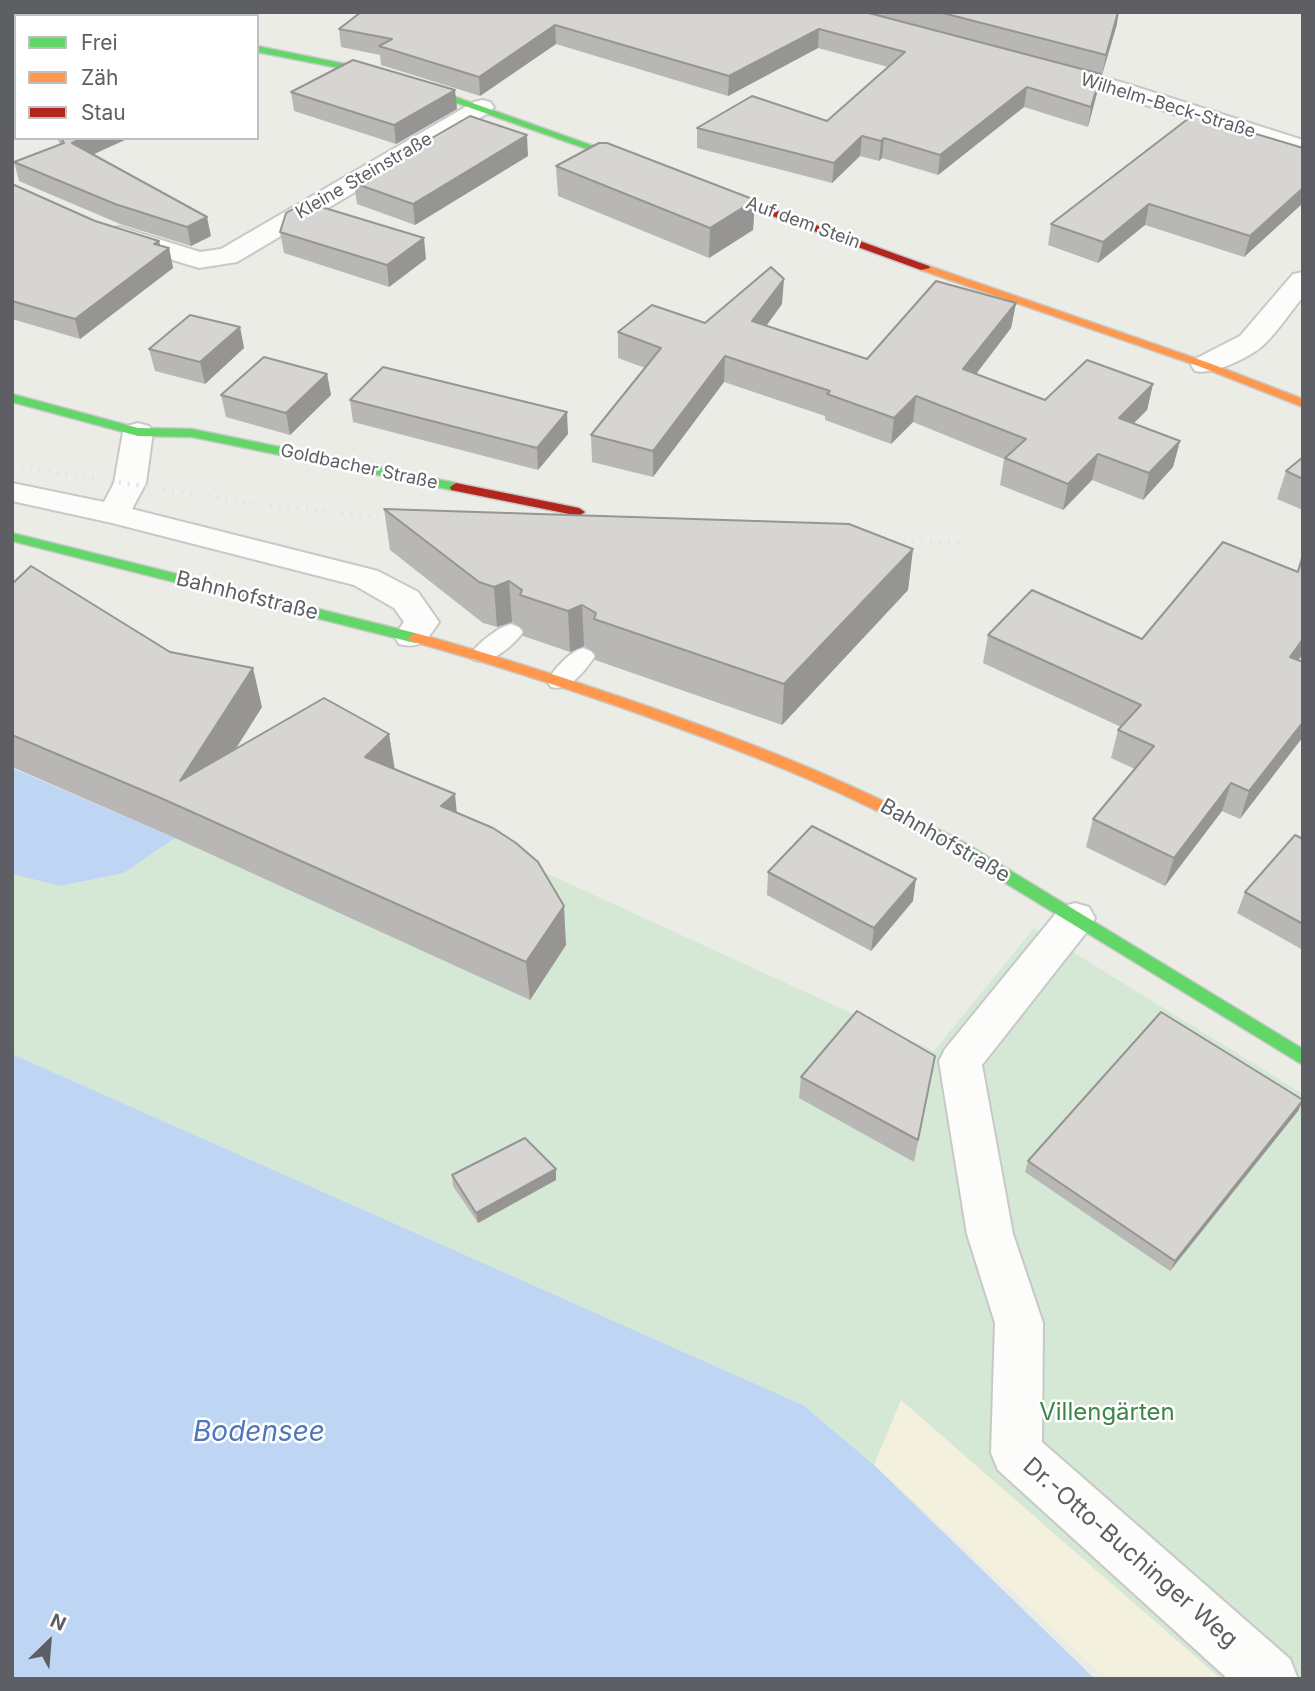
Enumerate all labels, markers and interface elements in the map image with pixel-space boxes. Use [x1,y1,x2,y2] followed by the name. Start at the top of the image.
[14,14,259,140] legend
[81,30,118,55] text: Frei
[81,65,118,90] text: Zäh
[1078,69,1258,143] street label: Wilhelm-Beck-Straße
[81,100,126,125] text: Stau
[292,128,436,224] street label: Kleine Steinstraße
[743,192,863,254] street label: Auf dem Stein
[278,440,440,494] street label: Goldbacher Straße
[173,566,321,626] street label: Bahnhofstraße
[876,794,1014,888] street label: Bahnhofstraße
[1039,1399,1175,1427] park label: Villengärten
[193,1416,325,1450] water label: Bodensee
[1017,1452,1243,1654] street label: Dr.-Otto-Buchinger Weg
[14,1607,84,1677] north arrow
[47,1609,70,1636] text: N

